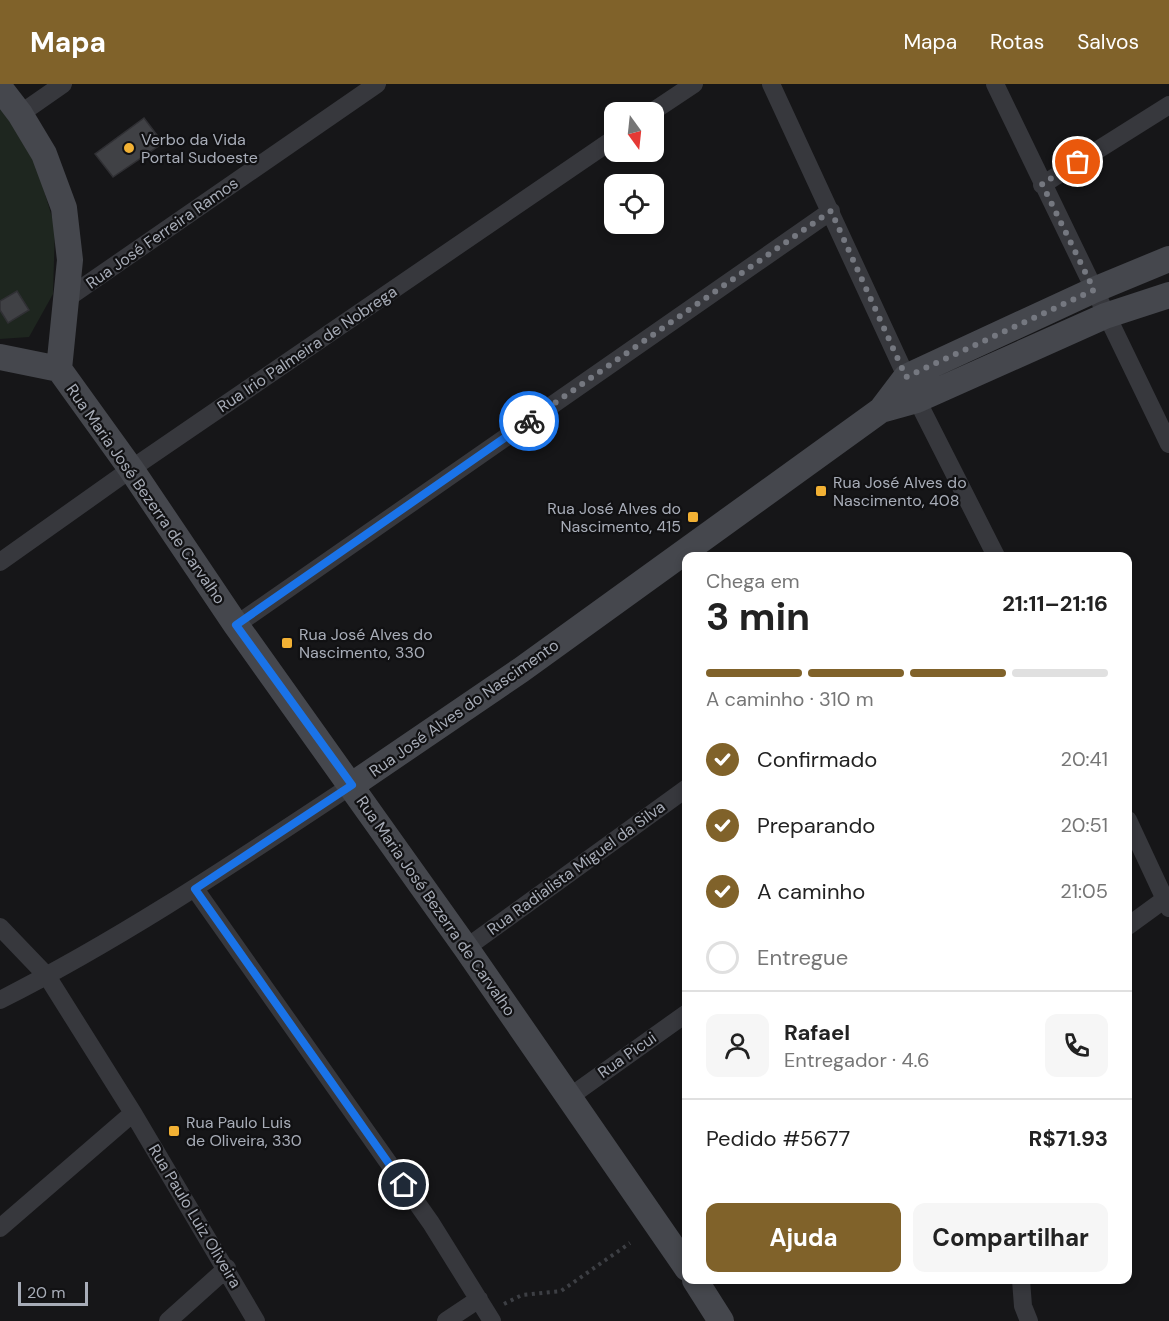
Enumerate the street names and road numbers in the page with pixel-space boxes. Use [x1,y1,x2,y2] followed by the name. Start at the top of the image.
[82,173,242,293] street label: Rua José Ferreira Ramos
[213,281,401,417] street label: Rua Irio Palmeira de Nobrega
[62,380,230,608] street label: Rua Maria José Bezerra de Carvalho
[365,634,563,782] street label: Rua José Alves do Nascimento
[352,792,520,1020] street label: Rua Maria José Bezerra de Carvalho
[483,796,669,940] street label: Rua Radialista Miguel da Silva
[594,1027,660,1083] street label: Rua Picui
[144,1140,246,1292] street label: Rua Paulo Luiz Oliveira

